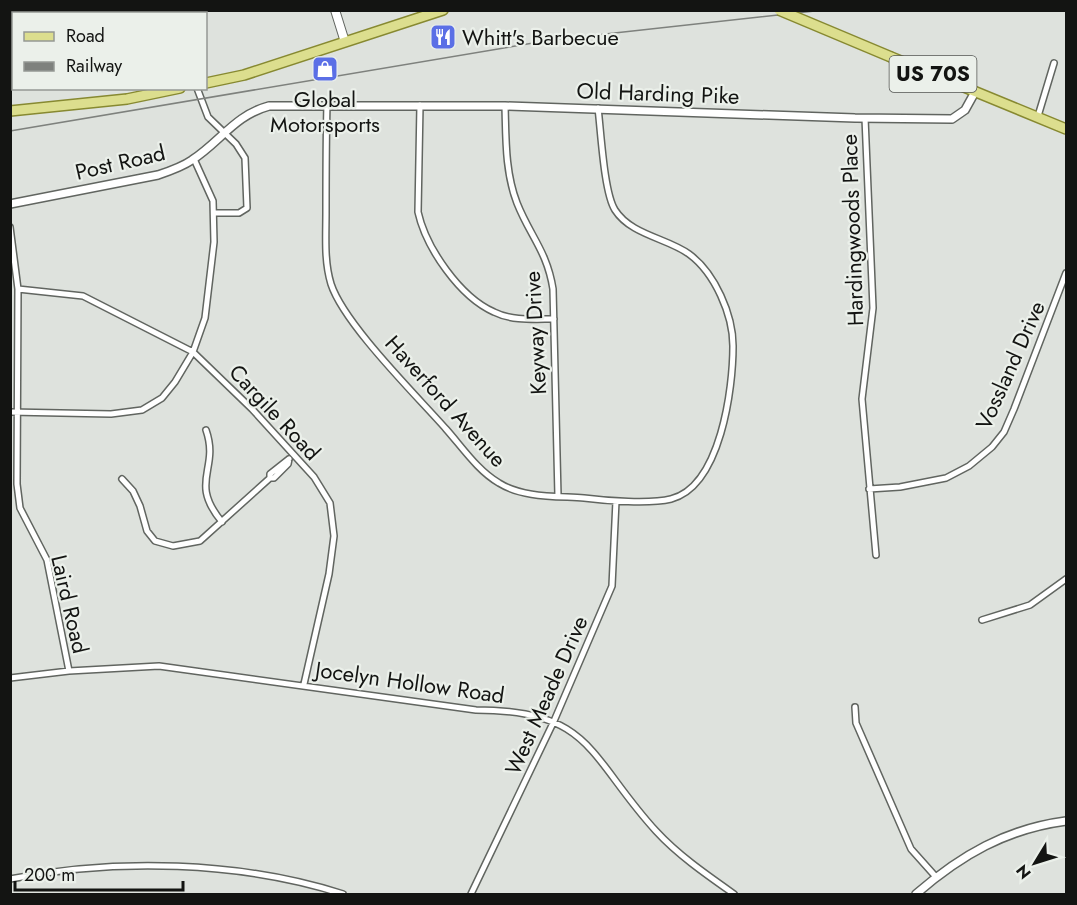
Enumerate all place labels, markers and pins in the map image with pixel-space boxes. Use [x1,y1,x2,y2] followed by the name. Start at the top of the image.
[462,21,619,53] place label: Whitt's Barbecue
[428,22,458,52] restaurant icon: Whitt's Barbecue
[310,54,340,84] shop icon: Global Motorsports
[270,83,380,140] place label: Global Motorsports

